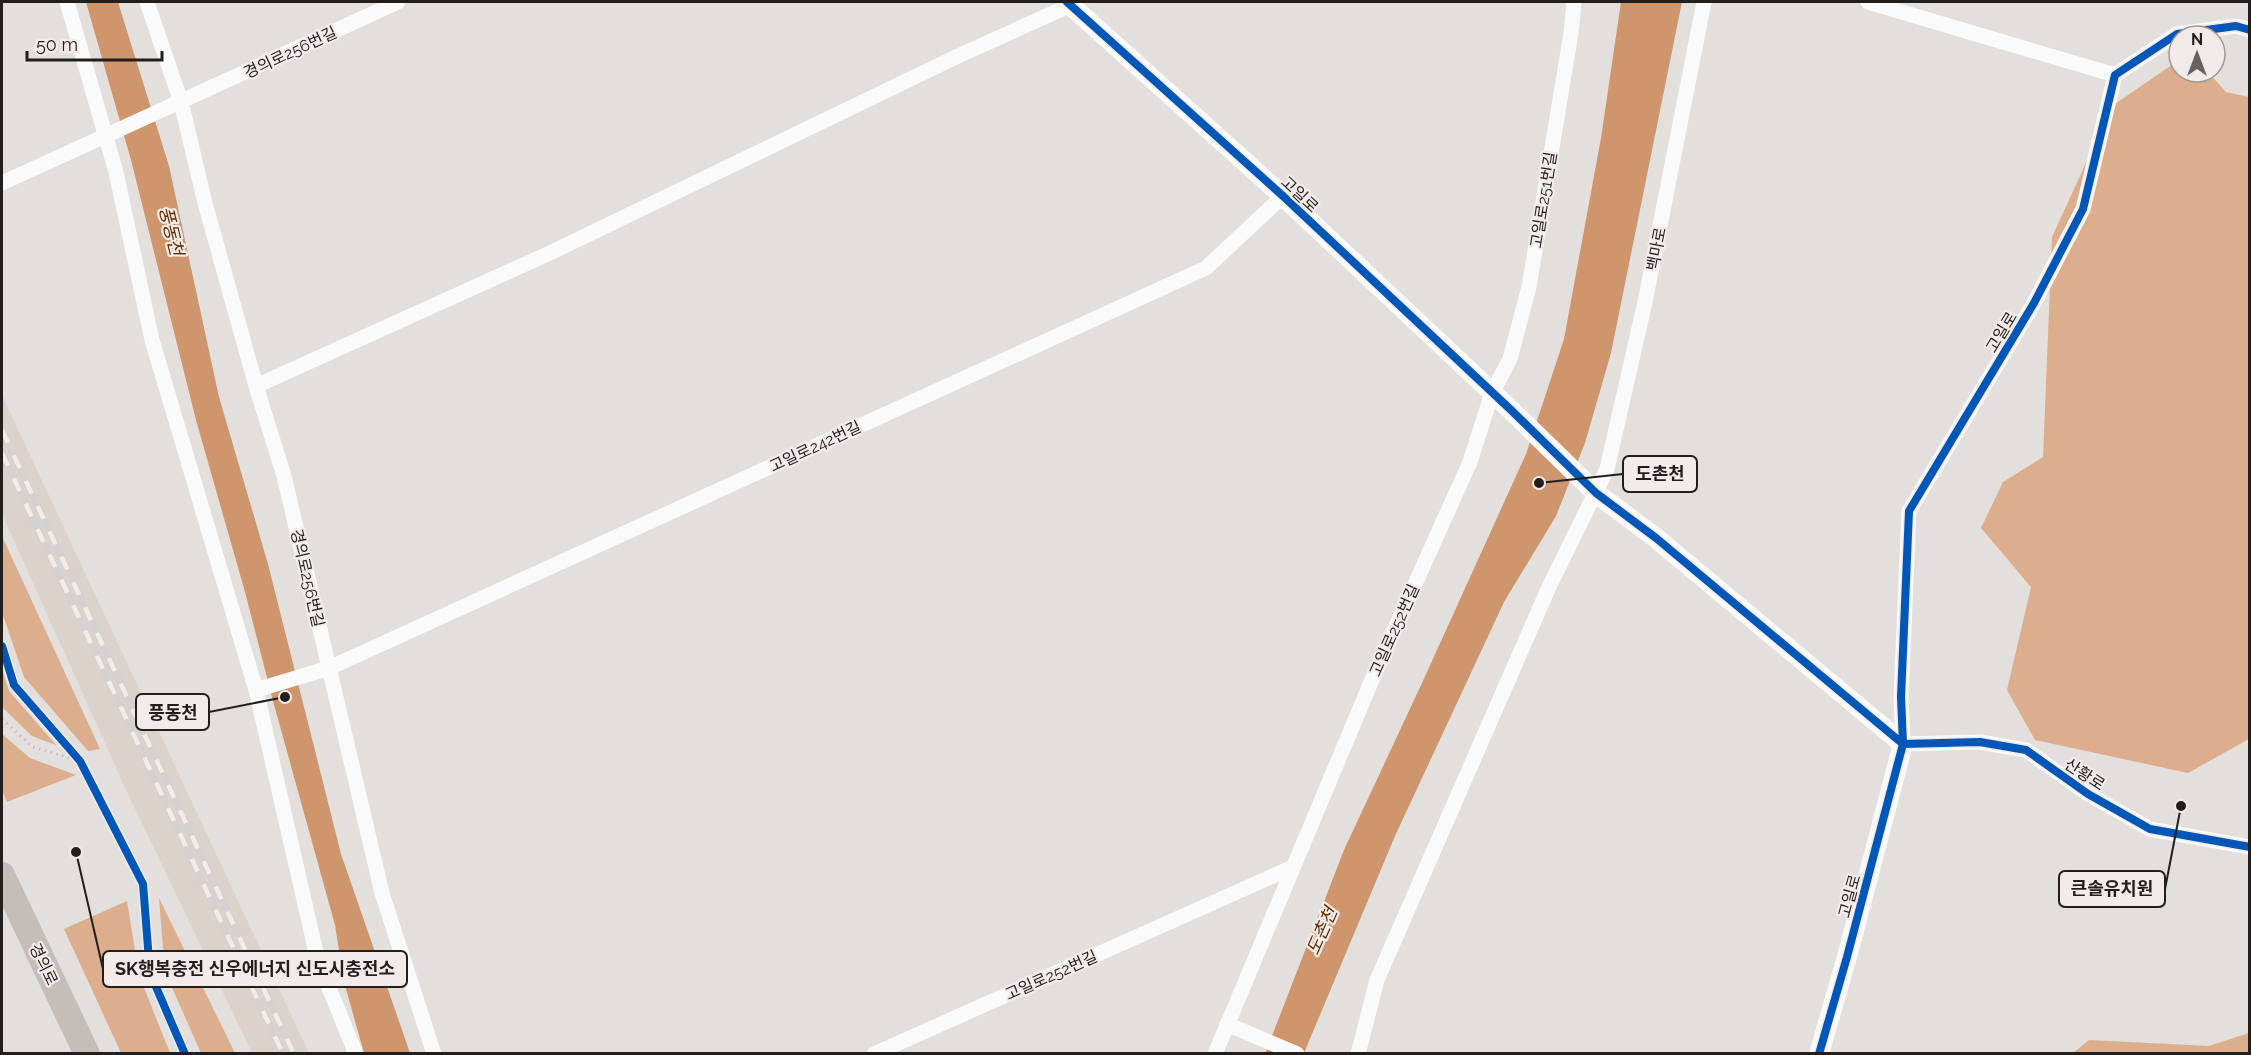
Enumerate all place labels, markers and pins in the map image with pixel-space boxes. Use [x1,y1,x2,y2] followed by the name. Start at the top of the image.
[1623,456,1697,492] callout: 도촌천
[136,694,209,730] callout: 풍동천
[2059,871,2165,907] callout: 큰솔유치원
[103,951,407,987] callout: SK행복충전 신우에너지 신도시충전소

